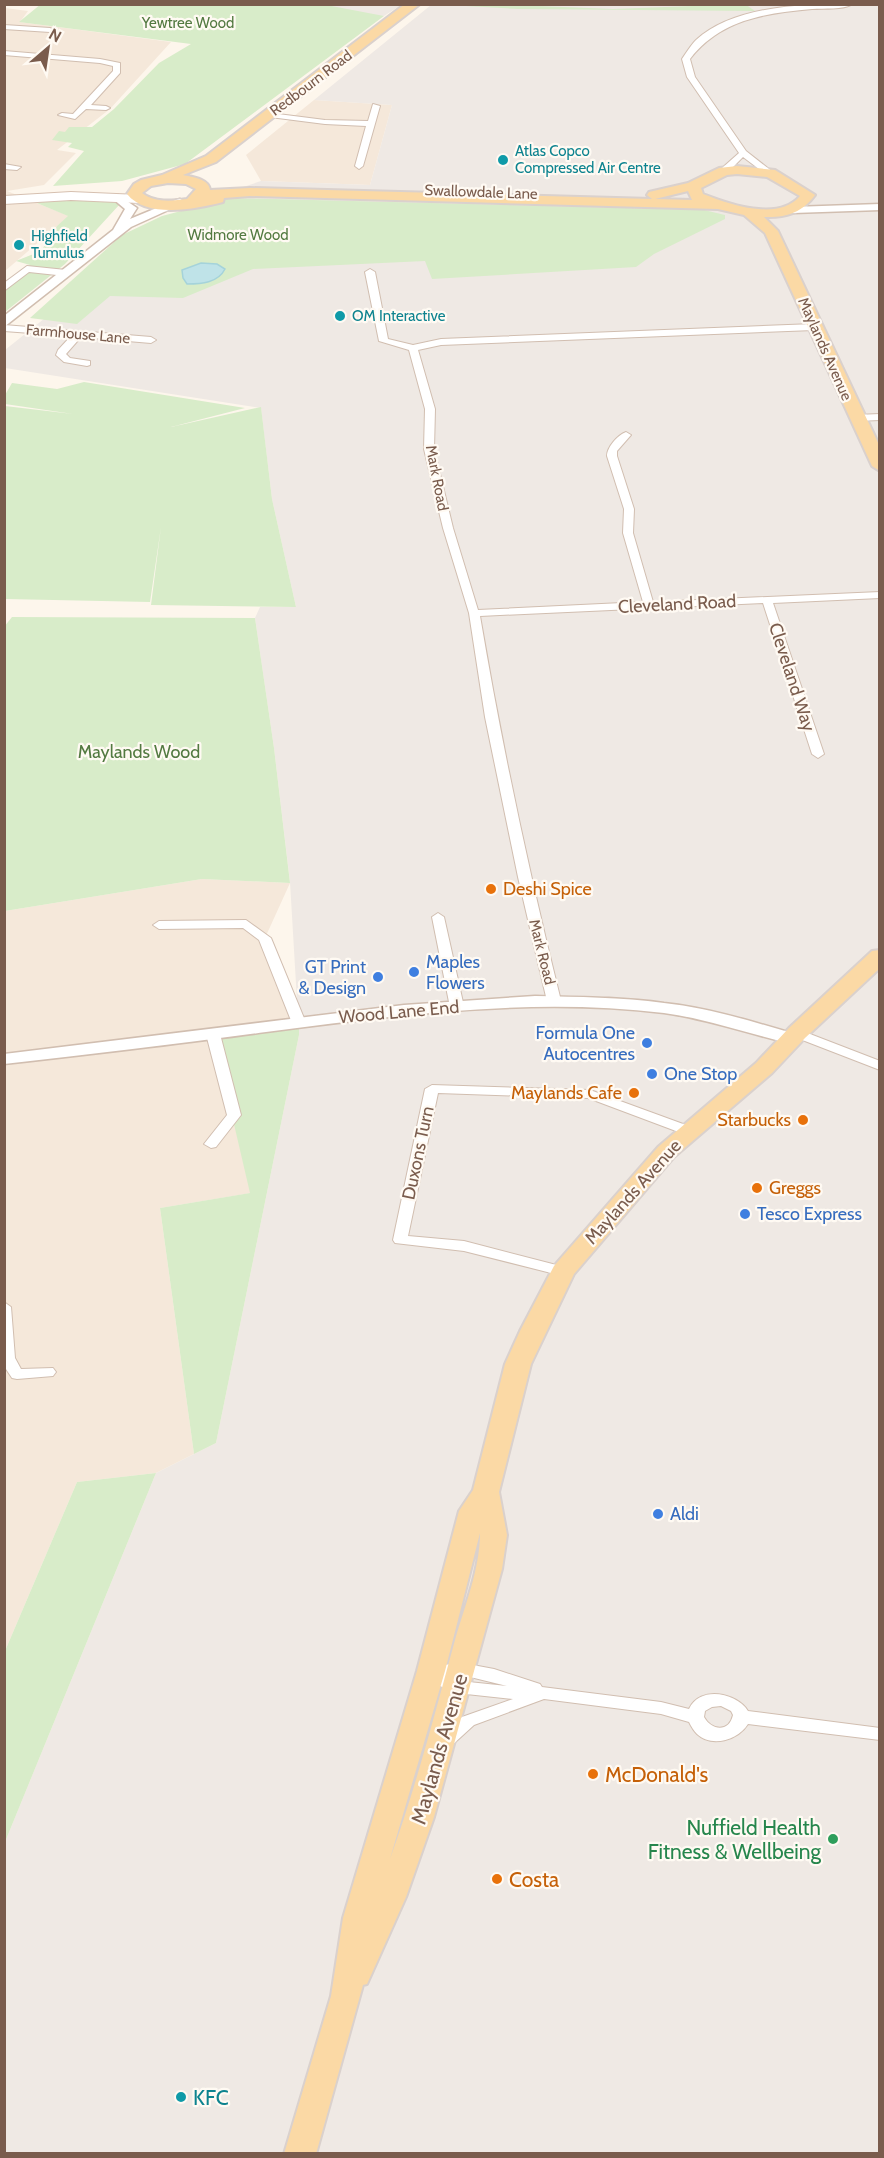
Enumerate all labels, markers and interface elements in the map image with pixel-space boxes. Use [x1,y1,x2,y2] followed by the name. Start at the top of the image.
[141,14,234,32] park label: Yewtree Wood
[18,18,78,78] north arrow
[45,24,65,46] text: N
[266,46,356,120] street label: Redbourn Road
[515,142,661,177] place label: Atlas Copco Compressed Air Centre
[496,153,510,167] marker: Atlas Copco Compressed Air Centre
[424,181,538,203] street label: Swallowdale Lane
[187,226,289,244] park label: Widmore Wood
[31,227,88,262] place label: Highfield Tumulus
[12,238,26,252] marker: Highfield Tumulus
[794,295,856,404] street label: Maylands Avenue
[352,307,446,325] place label: OM Interactive
[333,309,347,323] marker: OM Interactive
[25,320,131,348] street label: Farmhouse Lane
[422,444,452,512] street label: Mark Road
[617,590,737,618] street label: Cleveland Road
[764,620,820,734] street label: Cleveland Way
[78,741,200,763] park label: Maylands Wood
[503,878,592,900] place label: Deshi Spice
[484,882,498,896] marker: Deshi Spice
[525,917,559,987] street label: Mark Road
[426,951,485,994] place label: Maples Flowers
[298,956,366,999] place label: GT Print & Design
[407,965,421,979] marker: Maples Flowers
[371,970,385,984] marker: GT Print & Design
[338,996,460,1028] street label: Wood Lane End
[536,1022,635,1065] place label: Formula One Autocentres
[640,1036,654,1050] marker: Formula One Autocentres
[664,1063,737,1085] place label: One Stop
[645,1067,659,1081] marker: One Stop
[511,1082,622,1104] place label: Maylands Cafe
[627,1086,641,1100] marker: Maylands Cafe
[397,1104,439,1202] street label: Duxons Turn
[717,1109,791,1131] place label: Starbucks
[796,1113,810,1127] marker: Starbucks
[580,1135,686,1249] street label: Maylands Avenue
[769,1177,821,1199] place label: Greggs
[750,1181,764,1195] marker: Greggs
[757,1203,862,1225] place label: Tesco Express
[738,1207,752,1221] marker: Tesco Express
[670,1503,699,1525] place label: Aldi
[651,1507,665,1521] marker: Aldi
[406,1671,473,1827] street label: Maylands Avenue
[605,1762,709,1787] place label: McDonald's
[586,1767,600,1781] marker: McDonald's
[648,1815,822,1864] place label: Nuffield Health Fitness & Wellbeing
[826,1832,840,1846] marker: Nuffield Health Fitness & Wellbeing
[509,1867,559,1892] place label: Costa
[490,1872,504,1886] marker: Costa
[193,2085,229,2110] place label: KFC
[174,2090,188,2104] marker: KFC

